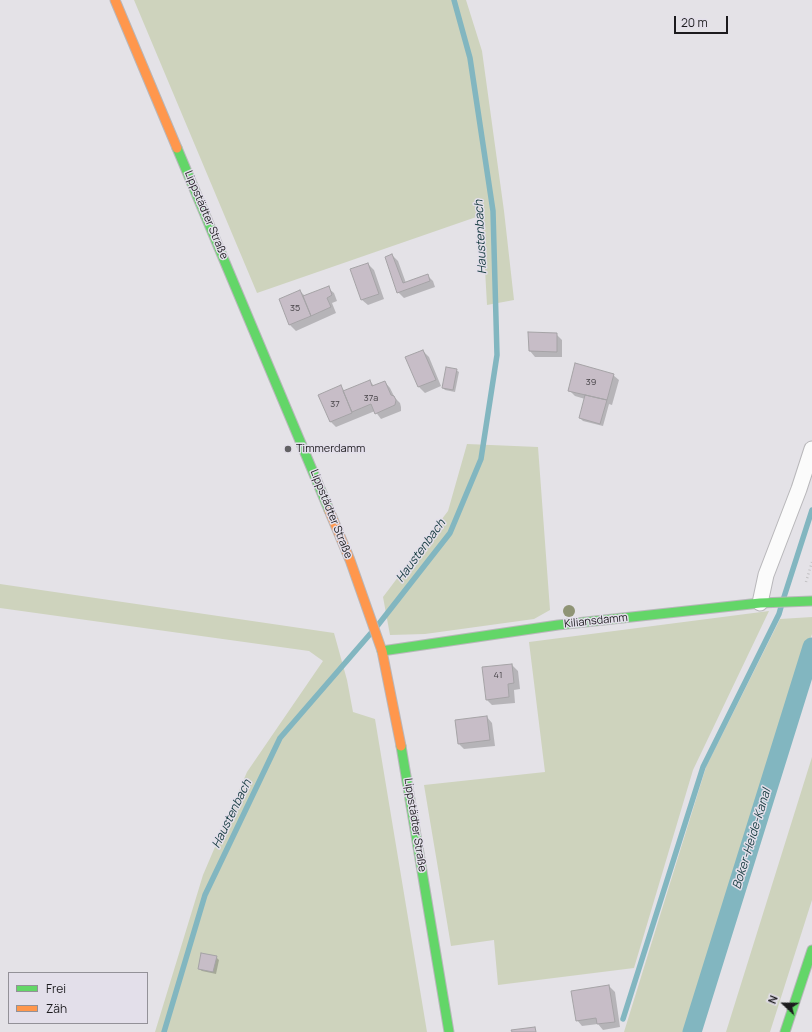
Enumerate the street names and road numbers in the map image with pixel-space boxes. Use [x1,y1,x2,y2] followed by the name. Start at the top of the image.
[181,169,231,261] street label: Lippstädter Straße
[307,468,355,560] street label: Lippstädter Straße
[564,611,628,631] street label: Kiliansdamm
[401,777,429,873] street label: Lippstädter Straße

